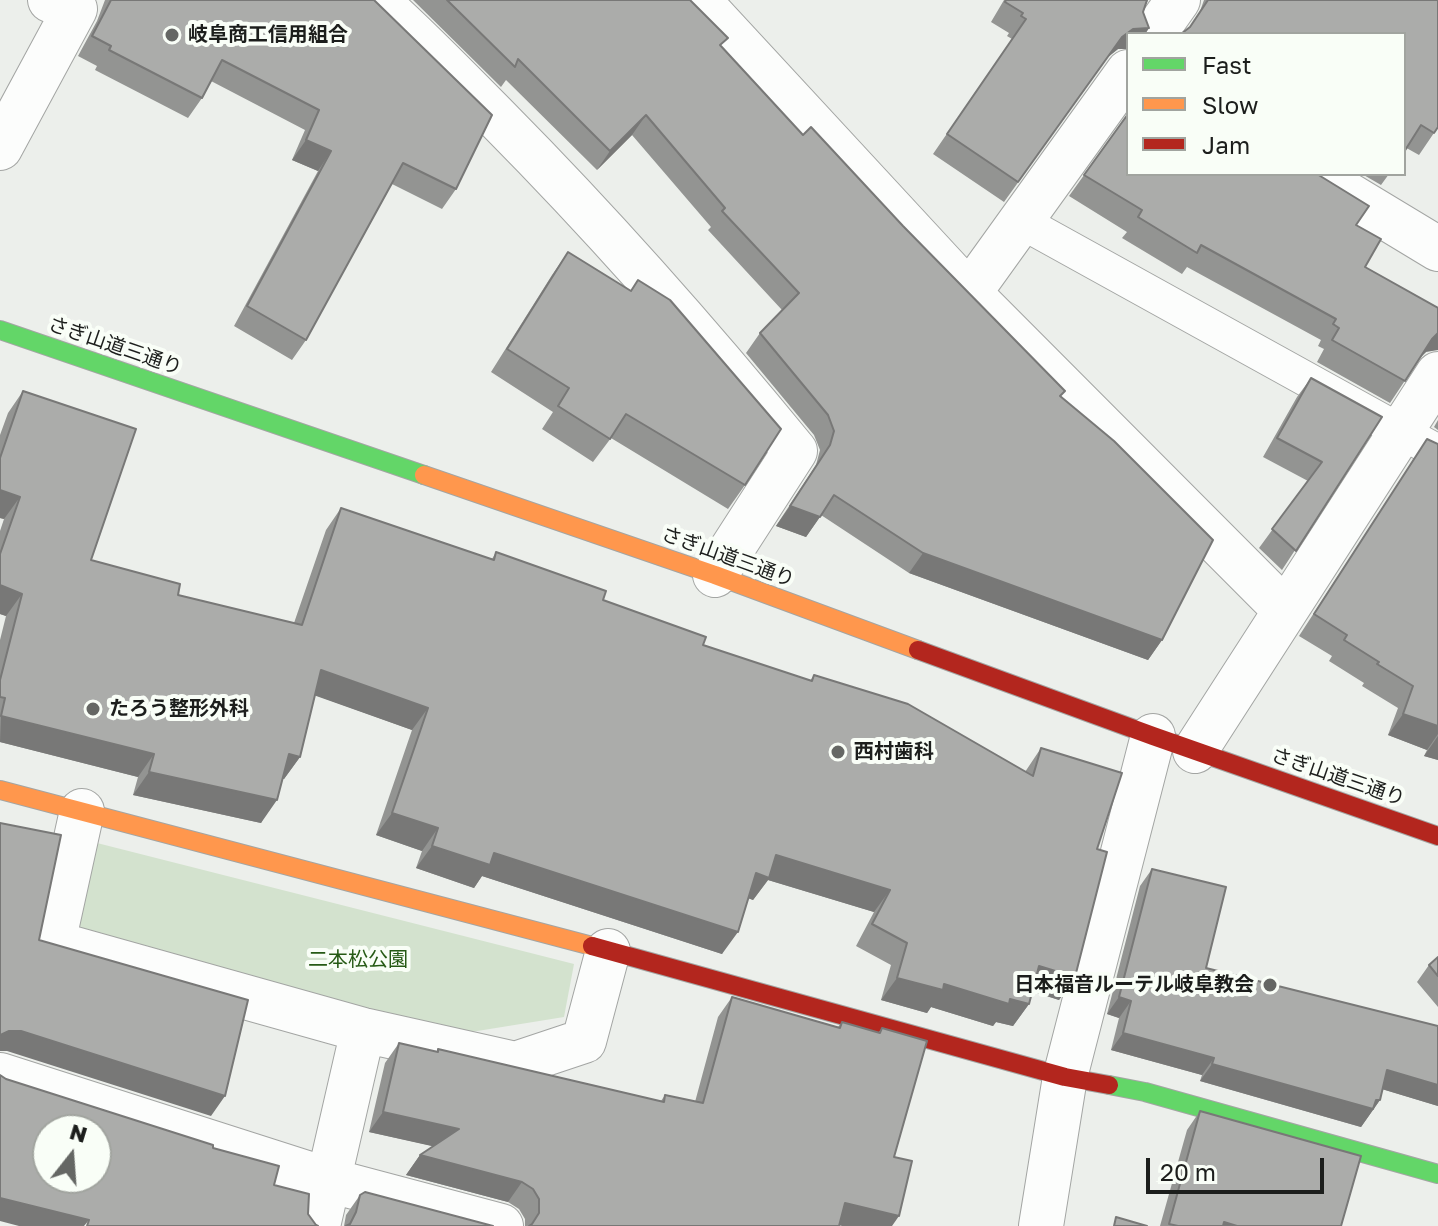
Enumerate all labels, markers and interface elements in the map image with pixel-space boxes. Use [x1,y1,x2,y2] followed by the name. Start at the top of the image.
[188,23,348,47] place label: 岐阜商工信用組合
[163,26,181,44] marker: 岐阜商工信用組合
[1126,32,1406,176] legend
[1202,50,1252,79] text: Fast
[1202,90,1258,119] text: Slow
[1202,130,1250,159] text: Jam
[45,312,185,380] street label: さぎ山道三通り
[658,522,798,592] street label: さぎ山道三通り
[109,697,249,721] place label: たろう整形外科
[84,700,102,718] marker: たろう整形外科
[854,740,934,764] place label: 西村歯科
[829,743,847,761] marker: 西村歯科
[1268,743,1408,811] street label: さぎ山道三通り
[308,948,408,972] park label: 二本松公園
[1014,973,1254,997] place label: 日本福音ルーテル岐阜教会
[1261,976,1279,994] marker: 日本福音ルーテル岐阜教会
[32,1114,112,1194] north arrow
[67,1117,91,1148] text: N
[1150,1142,1328,1192] scale bar
[1160,1157,1216,1186] text: 20 m

